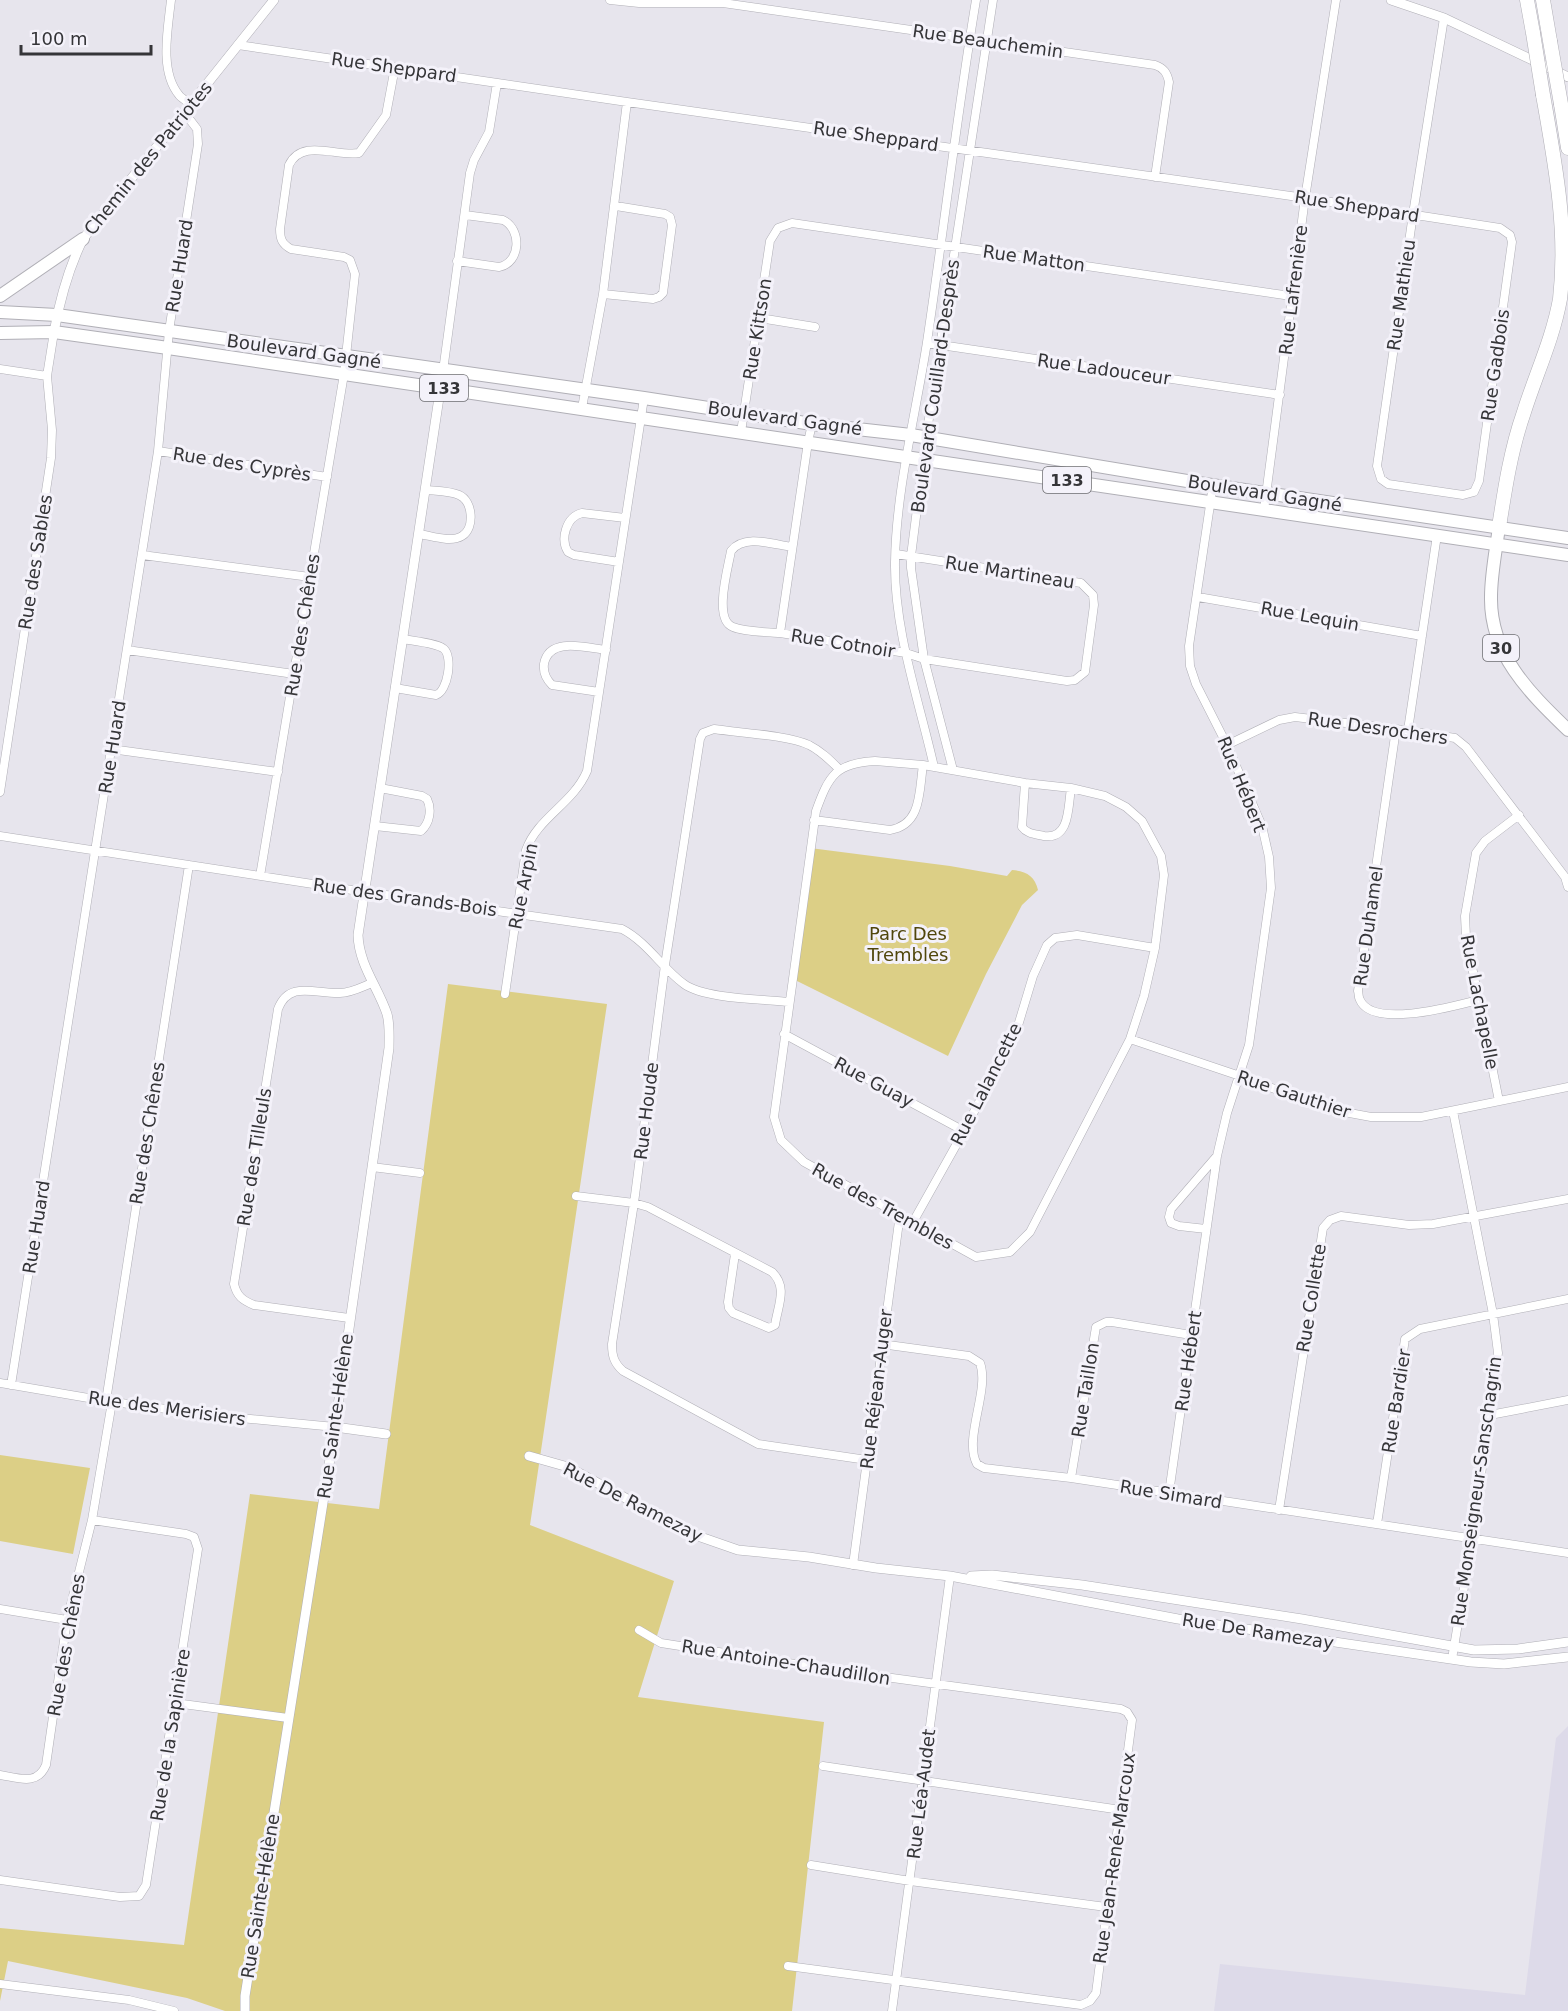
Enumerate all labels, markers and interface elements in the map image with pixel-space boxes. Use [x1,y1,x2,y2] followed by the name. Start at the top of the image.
[21,18,152,56] scale bar
[911,20,1065,62] street label: Rue Beauchemin
[30,28,88,49] text: 100 m
[330,48,458,86] street label: Rue Sheppard
[80,77,216,239] street label: Chemin des Patriotes
[812,117,940,155] street label: Rue Sheppard
[1293,186,1421,226] street label: Rue Sheppard
[161,218,197,314] street label: Rue Huard
[1275,224,1311,356] street label: Rue Lafrenière
[1383,238,1419,352] street label: Rue Mathieu
[982,240,1086,276] street label: Rue Matton
[907,258,963,514] street label: Boulevard Couillard-Desprès
[739,277,775,381] street label: Rue Kittson
[1477,308,1513,422] street label: Rue Gadbois
[225,330,383,372] street label: Boulevard Gagné
[1036,349,1173,389] street label: Rue Ladouceur
[420,375,468,401] road number: 133
[706,397,864,439] street label: Boulevard Gagné
[171,443,313,485] street label: Rue des Cyprès
[1043,467,1091,493] road number: 133
[1186,470,1344,516] street label: Boulevard Gagné
[14,493,56,631] street label: Rue des Sables
[944,551,1076,593] street label: Rue Martineau
[280,552,324,698] street label: Rue des Chênes
[1259,597,1361,635] street label: Rue Lequin
[789,624,897,662] street label: Rue Cotnoir
[1483,635,1519,661] road number: 30
[94,699,130,795] street label: Rue Huard
[1307,708,1449,748] street label: Rue Desrochers
[1213,733,1271,835] street label: Rue Hébert
[504,841,542,931] street label: Rue Arpin
[1349,865,1387,987] street label: Rue Duhamel
[312,874,498,920] street label: Rue des Grands-Bois
[867,923,948,965] park label: Parc Des Trembles
[1457,933,1503,1071] street label: Rue Lachapelle
[946,1019,1026,1149] street label: Rue Lalancette
[831,1052,918,1112] street label: Rue Guay
[125,1060,169,1206] street label: Rue des Chênes
[630,1061,662,1161] street label: Rue Houde
[1235,1066,1354,1122] street label: Rue Gauthier
[233,1086,275,1228] street label: Rue des Tilleuls
[809,1158,957,1254] street label: Rue des Trembles
[18,1179,54,1275] street label: Rue Huard
[1292,1242,1330,1354] street label: Rue Collette
[856,1307,896,1470] street label: Rue Réjean-Auger
[1171,1309,1205,1413] street label: Rue Hébert
[313,1332,357,1500] street label: Rue Sainte-Hélène
[1067,1341,1103,1439] street label: Rue Taillon
[1377,1347,1415,1455] street label: Rue Bardier
[1447,1355,1505,1627] street label: Rue Monseigneur-Sanschagrin
[87,1387,247,1429] street label: Rue des Merisiers
[560,1458,706,1546] street label: Rue De Ramezay
[1118,1476,1224,1512] street label: Rue Simard
[43,1572,89,1718] street label: Rue des Chênes
[1181,1609,1336,1653] street label: Rue De Ramezay
[680,1635,892,1689] street label: Rue Antoine-Chaudillon
[146,1647,194,1823] street label: Rue de la Sapinière
[903,1728,939,1860] street label: Rue Léa-Audet
[1089,1750,1139,1965] street label: Rue Jean-René-Marcoux
[237,1812,283,1980] street label: Rue Sainte-Hélène

